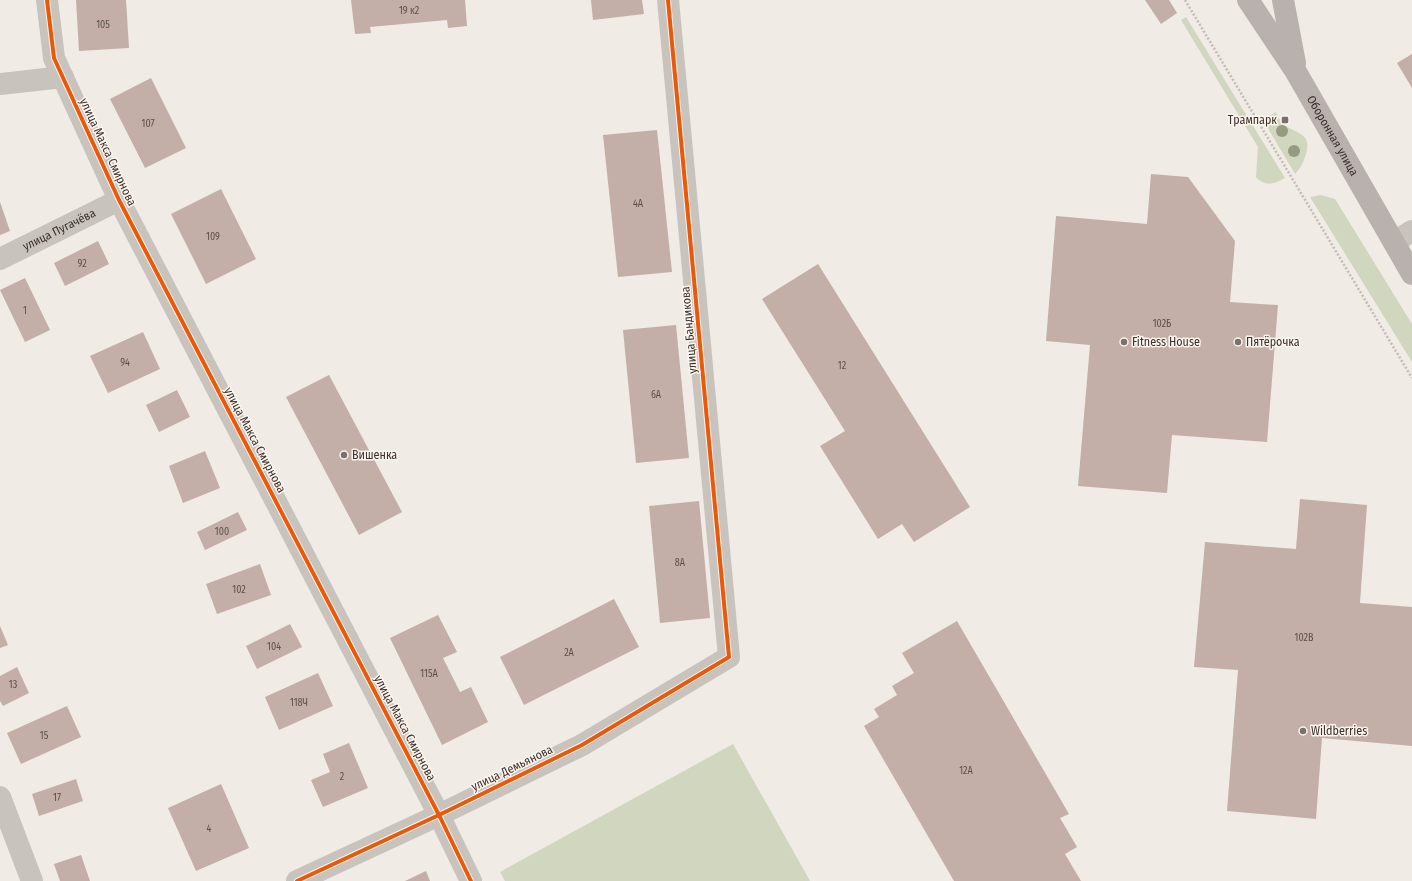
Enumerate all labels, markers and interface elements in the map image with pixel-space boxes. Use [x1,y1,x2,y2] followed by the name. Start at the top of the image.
[399,5,420,17] house number: 19 к2
[96,19,110,31] house number: 105
[1304,93,1361,178] street label: Оборонная улица
[77,96,139,208] street label: улица Макса Смирнова
[1228,113,1277,127] place label: Трампарк
[1280,115,1290,125] marker: Трампарк
[142,118,154,130] house number: 107
[633,198,644,210] house number: 4А
[20,206,98,254] street label: улица Пугачёва
[206,231,220,243] house number: 109
[77,258,87,270] house number: 92
[678,286,700,374] street label: улица Бандикова
[23,305,27,317] house number: 1
[1153,318,1171,330] house number: 102Б
[1132,335,1200,349] place label: Fitness House
[1246,335,1300,349] place label: Пятёрочка
[1119,337,1129,347] marker: Fitness House
[1233,337,1243,347] marker: Пятёрочка
[120,357,130,369] house number: 94
[838,360,847,372] house number: 12
[221,385,289,495] street label: улица Макса Смирнова
[651,389,662,401] house number: 6А
[352,448,397,462] place label: Вишенка
[339,450,349,460] marker: Вишенка
[215,526,229,538] house number: 100
[675,557,686,569] house number: 8А
[232,584,246,596] house number: 102
[1295,632,1314,644] house number: 102В
[267,641,281,653] house number: 104
[564,647,575,659] house number: 2А
[420,668,438,680] house number: 115А
[371,673,439,783] street label: улица Макса Смирнова
[9,679,18,691] house number: 13
[290,697,308,709] house number: 118Ч
[1311,724,1367,738] place label: Wildberries
[1298,726,1308,736] marker: Wildberries
[40,730,49,742] house number: 15
[469,742,555,794] street label: улица Демьянова
[959,765,974,777] house number: 12А
[340,771,345,783] house number: 2
[53,792,61,804] house number: 17
[207,823,212,835] house number: 4

